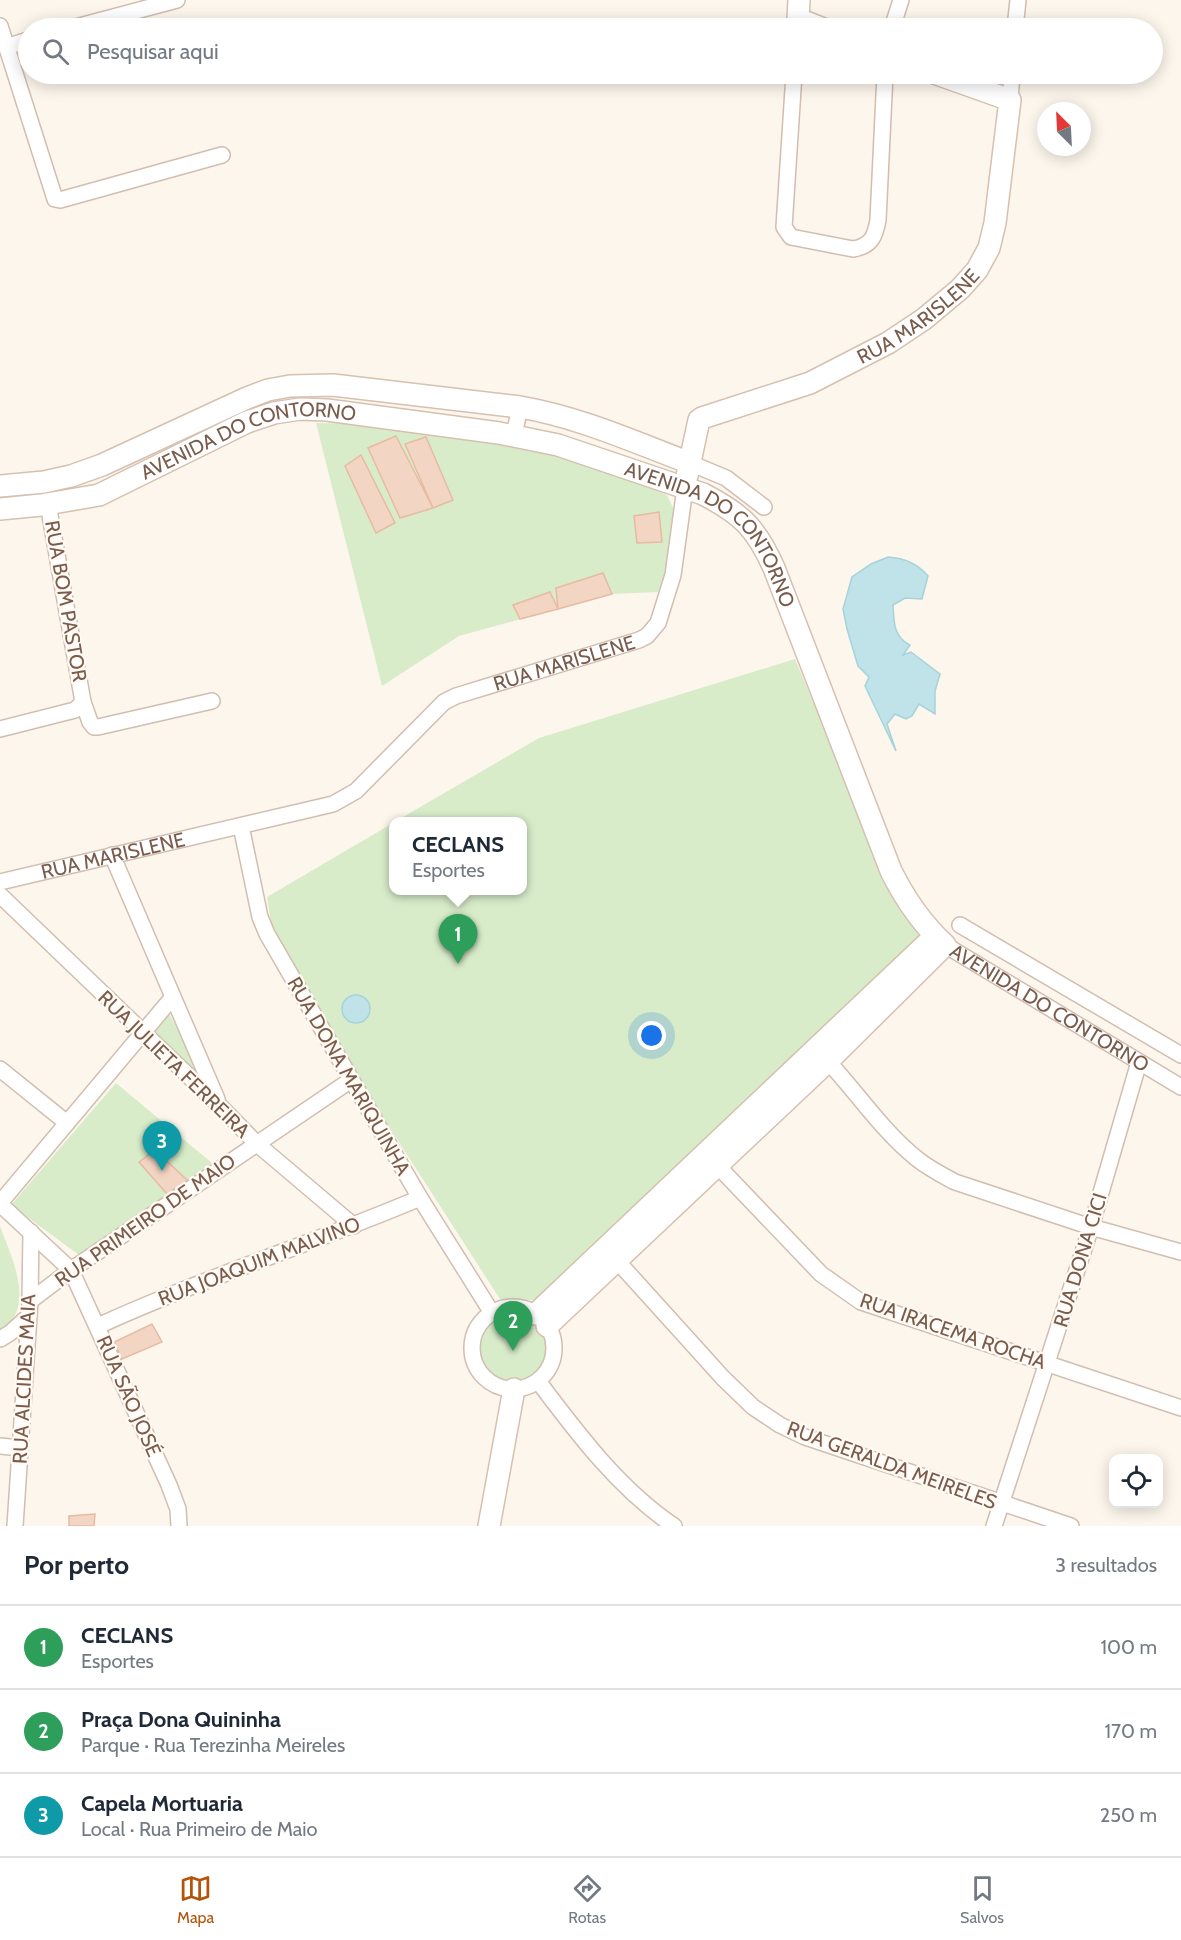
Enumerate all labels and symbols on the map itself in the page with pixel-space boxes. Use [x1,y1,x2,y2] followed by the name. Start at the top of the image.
[1037,102,1091,156] north arrow
[853,264,984,369] street label: RUA MARISLENE
[137,397,358,485] street label: AVENIDA DO CONTORNO
[622,456,800,611] street label: AVENIDA DO CONTORNO
[40,519,92,683] street label: RUA BOM PASTOR
[490,630,638,696] street label: RUA MARISLENE
[39,827,187,884] street label: RUA MARISLENE
[438,914,478,964] pin: 1
[946,939,1153,1077] street label: AVENIDA DO CONTORNO
[282,973,416,1180] street label: RUA DONA MARIQUINHA
[93,985,255,1143] street label: RUA JULIETA FERREIRA
[637,1021,666,1050] your location
[142,1122,182,1171] pin: 3
[50,1149,240,1291] street label: RUA PRIMEIRO DE MAIO
[1048,1190,1112,1330] street label: RUA DONA CICI
[155,1211,363,1311] street label: RUA JOAQUIM MALVINO
[857,1288,1050,1374] street label: RUA IRACEMA ROCHA
[8,1293,40,1465] street label: RUA ALCIDES MAIA
[494,1302,532,1351] pin: 2
[92,1332,166,1460] street label: RUA SÃO JOSÉ
[784,1416,1000,1514] street label: RUA GERALDA MEIRELES

